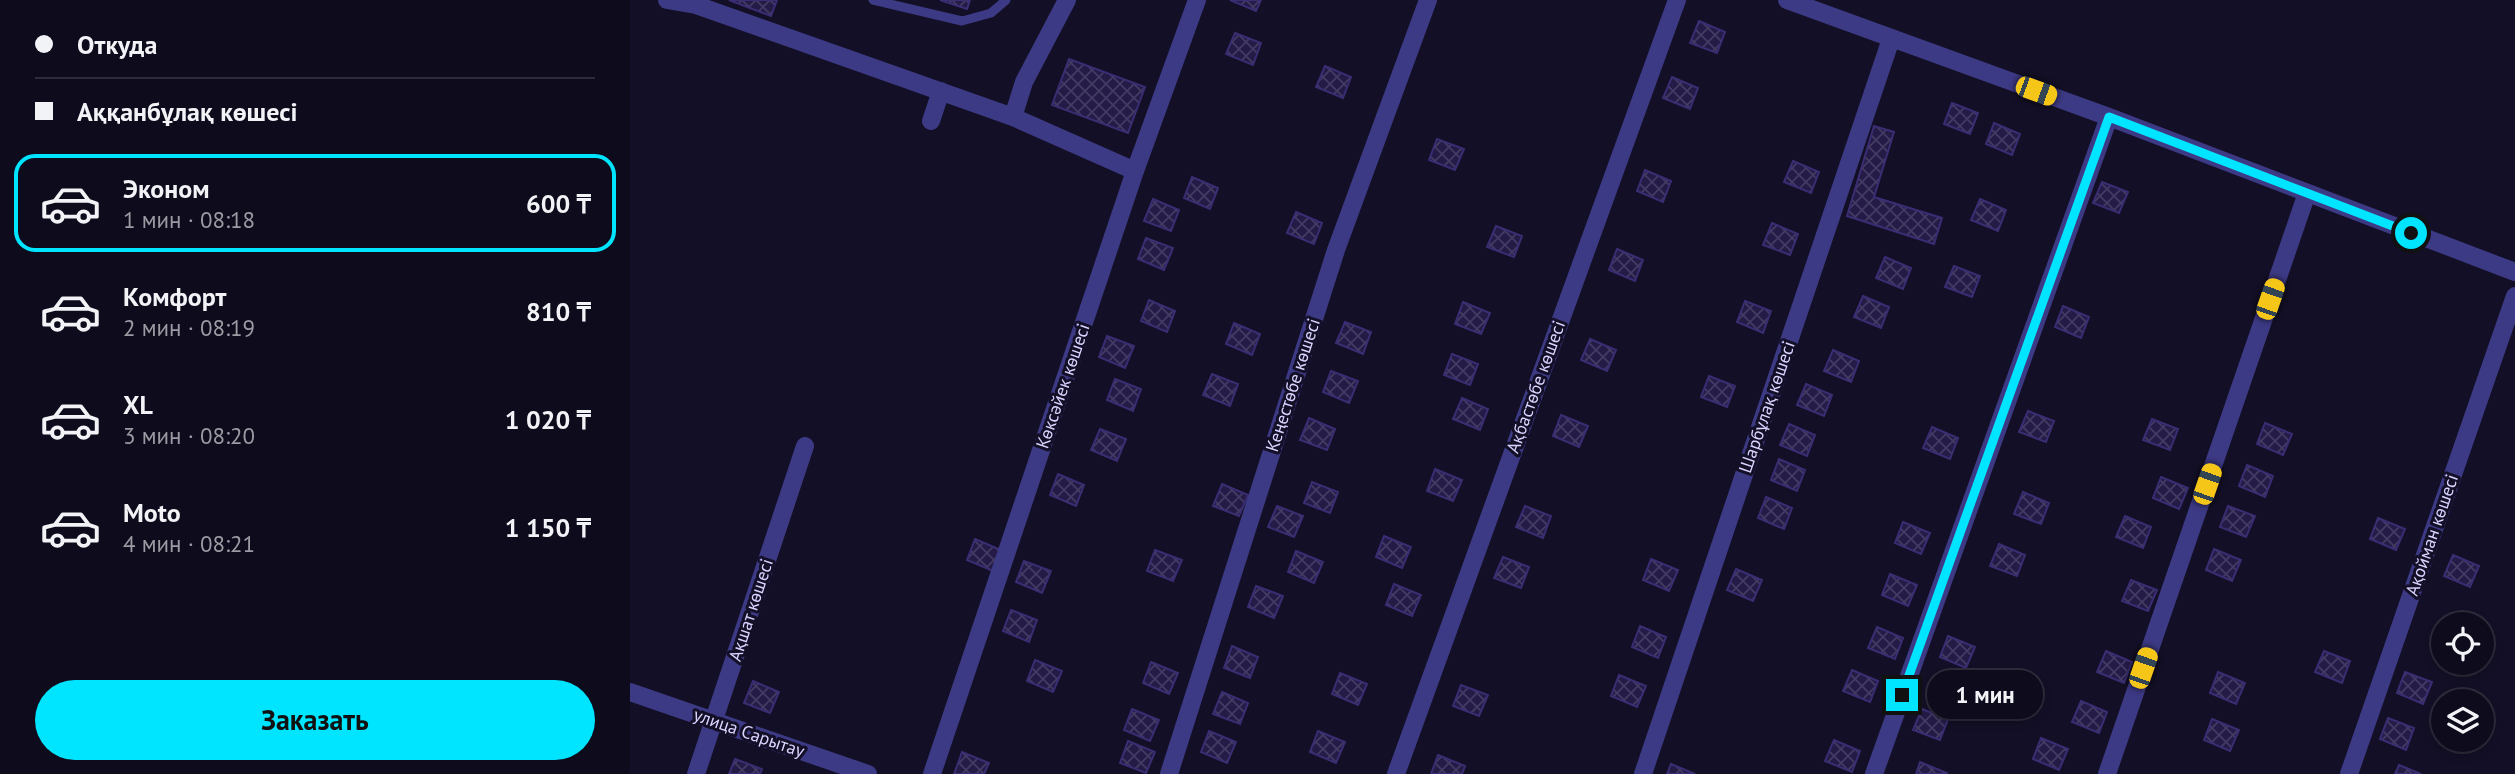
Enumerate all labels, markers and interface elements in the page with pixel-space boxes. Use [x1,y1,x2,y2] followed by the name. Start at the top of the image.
[77,28,157,61] text: Откуда
[2013,74,2060,108] car
[77,95,298,128] text: Аққанбұлақ көшесі
[39,172,102,235] icon: car
[123,172,210,205] text: Эконом
[526,187,591,220] text: 600 ₸
[123,205,255,234] text: 1 мин · 08:18
[2395,217,2427,249] route start
[2254,276,2287,322] car
[39,280,102,343] icon: car
[123,280,226,313] text: Комфорт
[526,295,591,328] text: 810 ₸
[123,313,255,342] text: 2 мин · 08:19
[1260,315,1325,454] street label: Кеңестөбе көшесі
[1501,317,1570,456] street label: Ақбастөбе көшесі
[1030,320,1095,451] street label: Көксәйек көшесі
[1733,338,1800,476] street label: Шарбұлақ көшесі
[39,388,102,451] icon: car
[123,388,153,421] text: XL
[505,403,591,436] text: 1 020 ₸
[123,421,255,450] text: 3 мин · 08:20
[2191,461,2224,507] car
[2400,471,2463,599] street label: Ақойман көшесі
[39,496,102,559] icon: car
[123,496,181,529] text: Moto
[505,511,591,544] text: 1 150 ₸
[123,529,255,558] text: 4 мин · 08:21
[723,556,778,664] street label: Ақшат көшесі
[2431,612,2494,752] map controls
[2431,612,2494,675] button: locate
[2127,645,2160,691] car
[1926,670,2042,720] callout: 1 мин
[1886,679,1918,711] route end
[35,680,595,760] button: Заказать
[1955,680,2015,709] text: 1 мин
[2431,689,2494,752] button: layers
[691,703,808,762] street label: улица Сарытау

